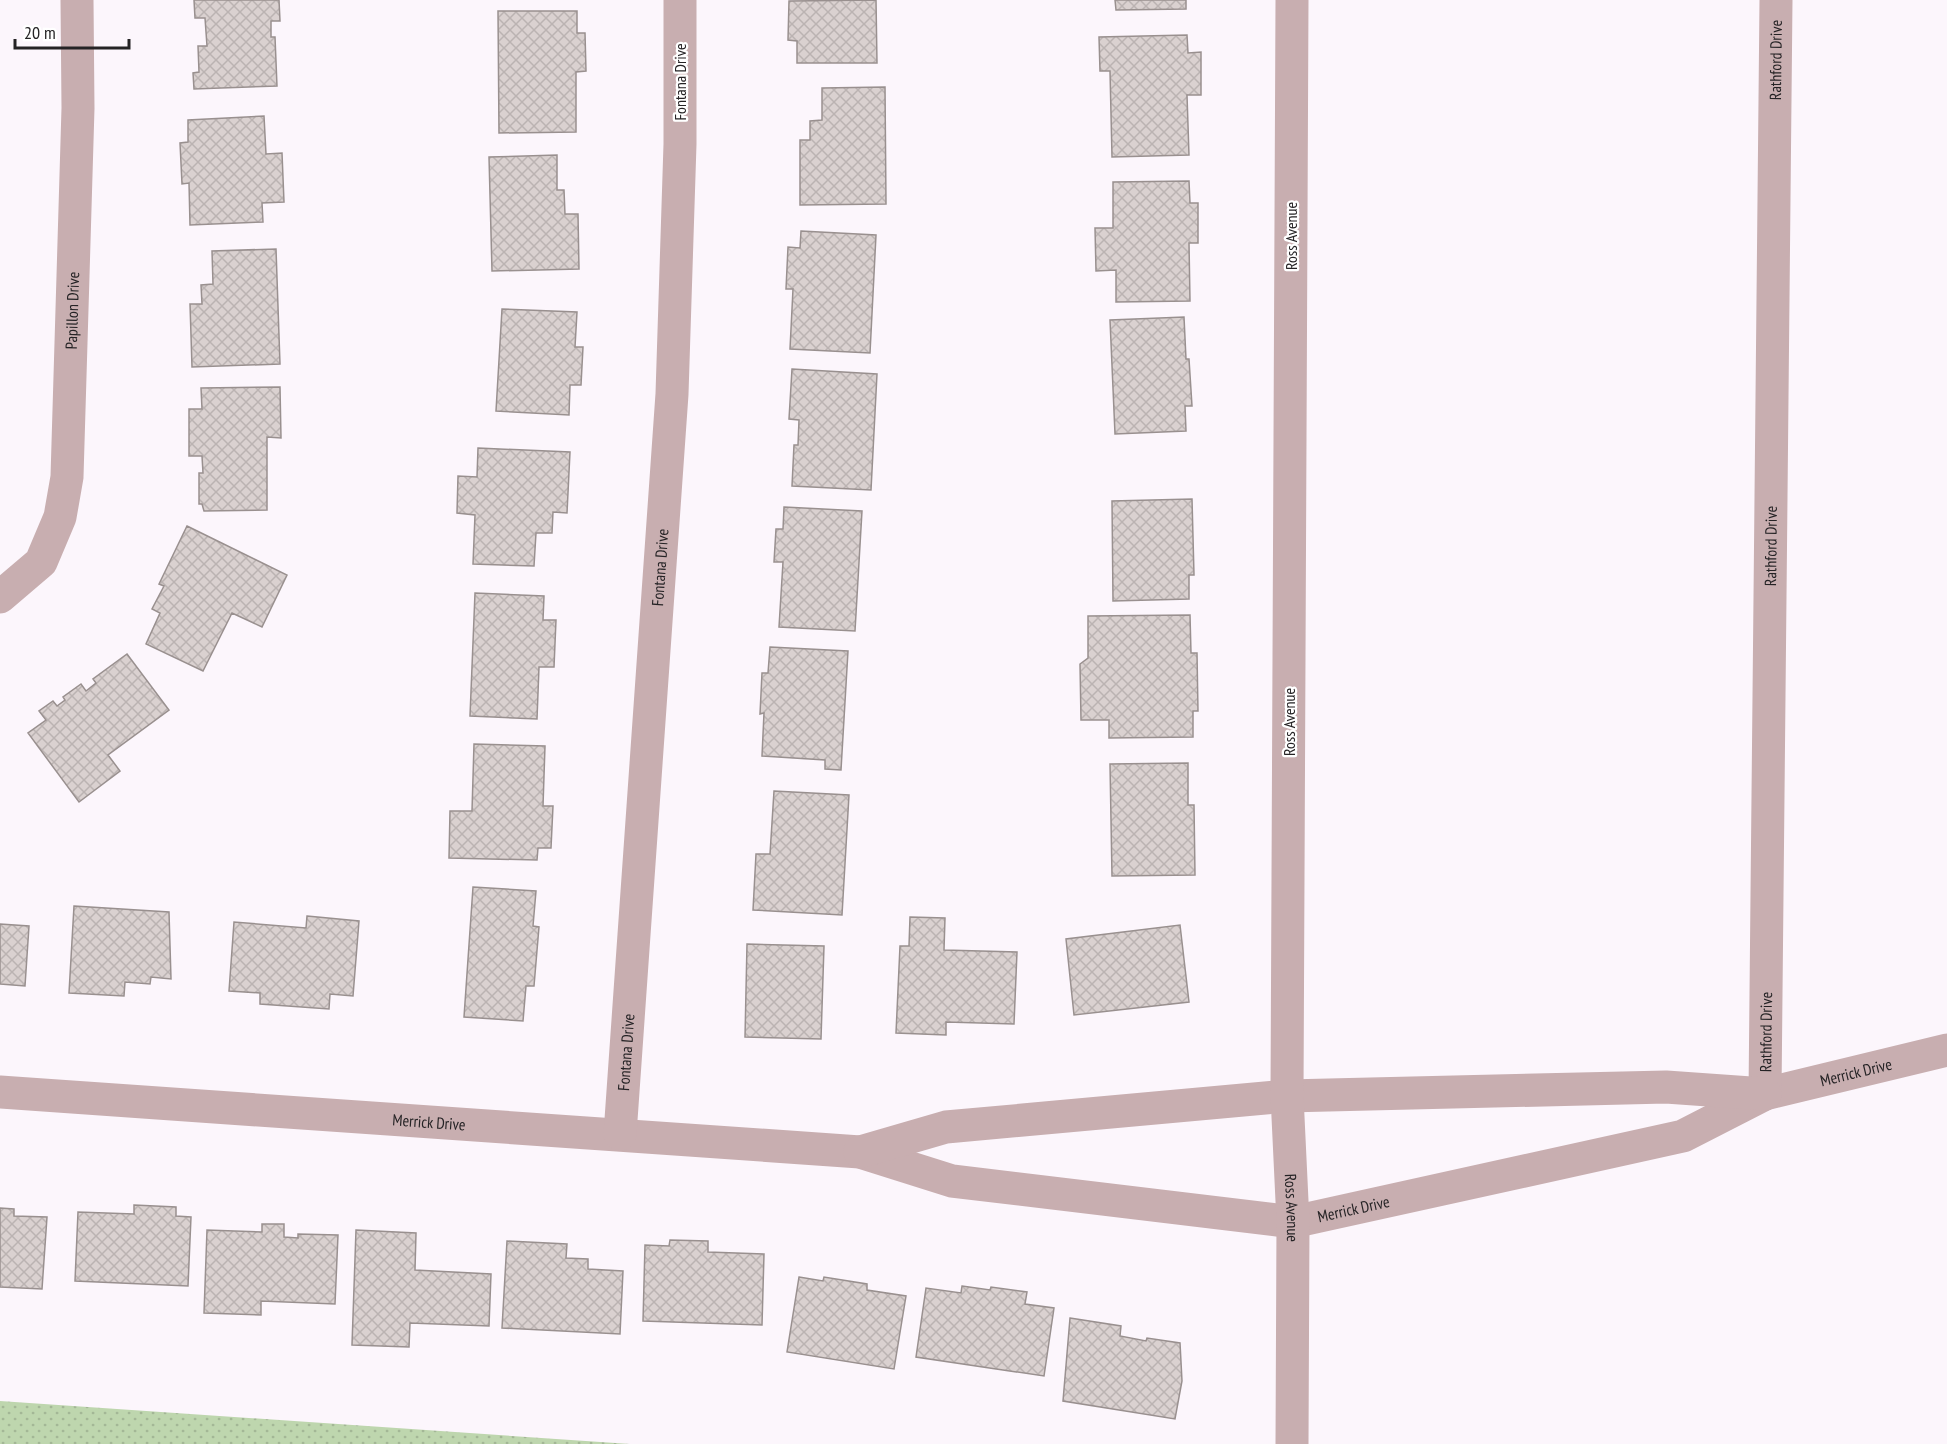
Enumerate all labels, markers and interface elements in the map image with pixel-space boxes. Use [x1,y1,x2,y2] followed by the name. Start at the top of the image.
[15,12,129,50] scale bar
[1765,20,1786,100] street label: Rathford Drive
[24,21,56,44] text: 20 m
[670,43,690,121] street label: Fontana Drive
[1281,202,1301,270] street label: Ross Avenue
[61,271,83,350] street label: Papillon Drive
[1760,506,1781,586] street label: Rathford Drive
[647,528,673,607] street label: Fontana Drive
[1279,688,1299,756] street label: Ross Avenue
[1755,992,1776,1072] street label: Rathford Drive
[613,1013,638,1091] street label: Fontana Drive
[1818,1054,1894,1090] street label: Merrick Drive
[392,1109,466,1134] street label: Merrick Drive
[1281,1173,1303,1242] street label: Ross Avenue
[1316,1191,1391,1226] street label: Merrick Drive

